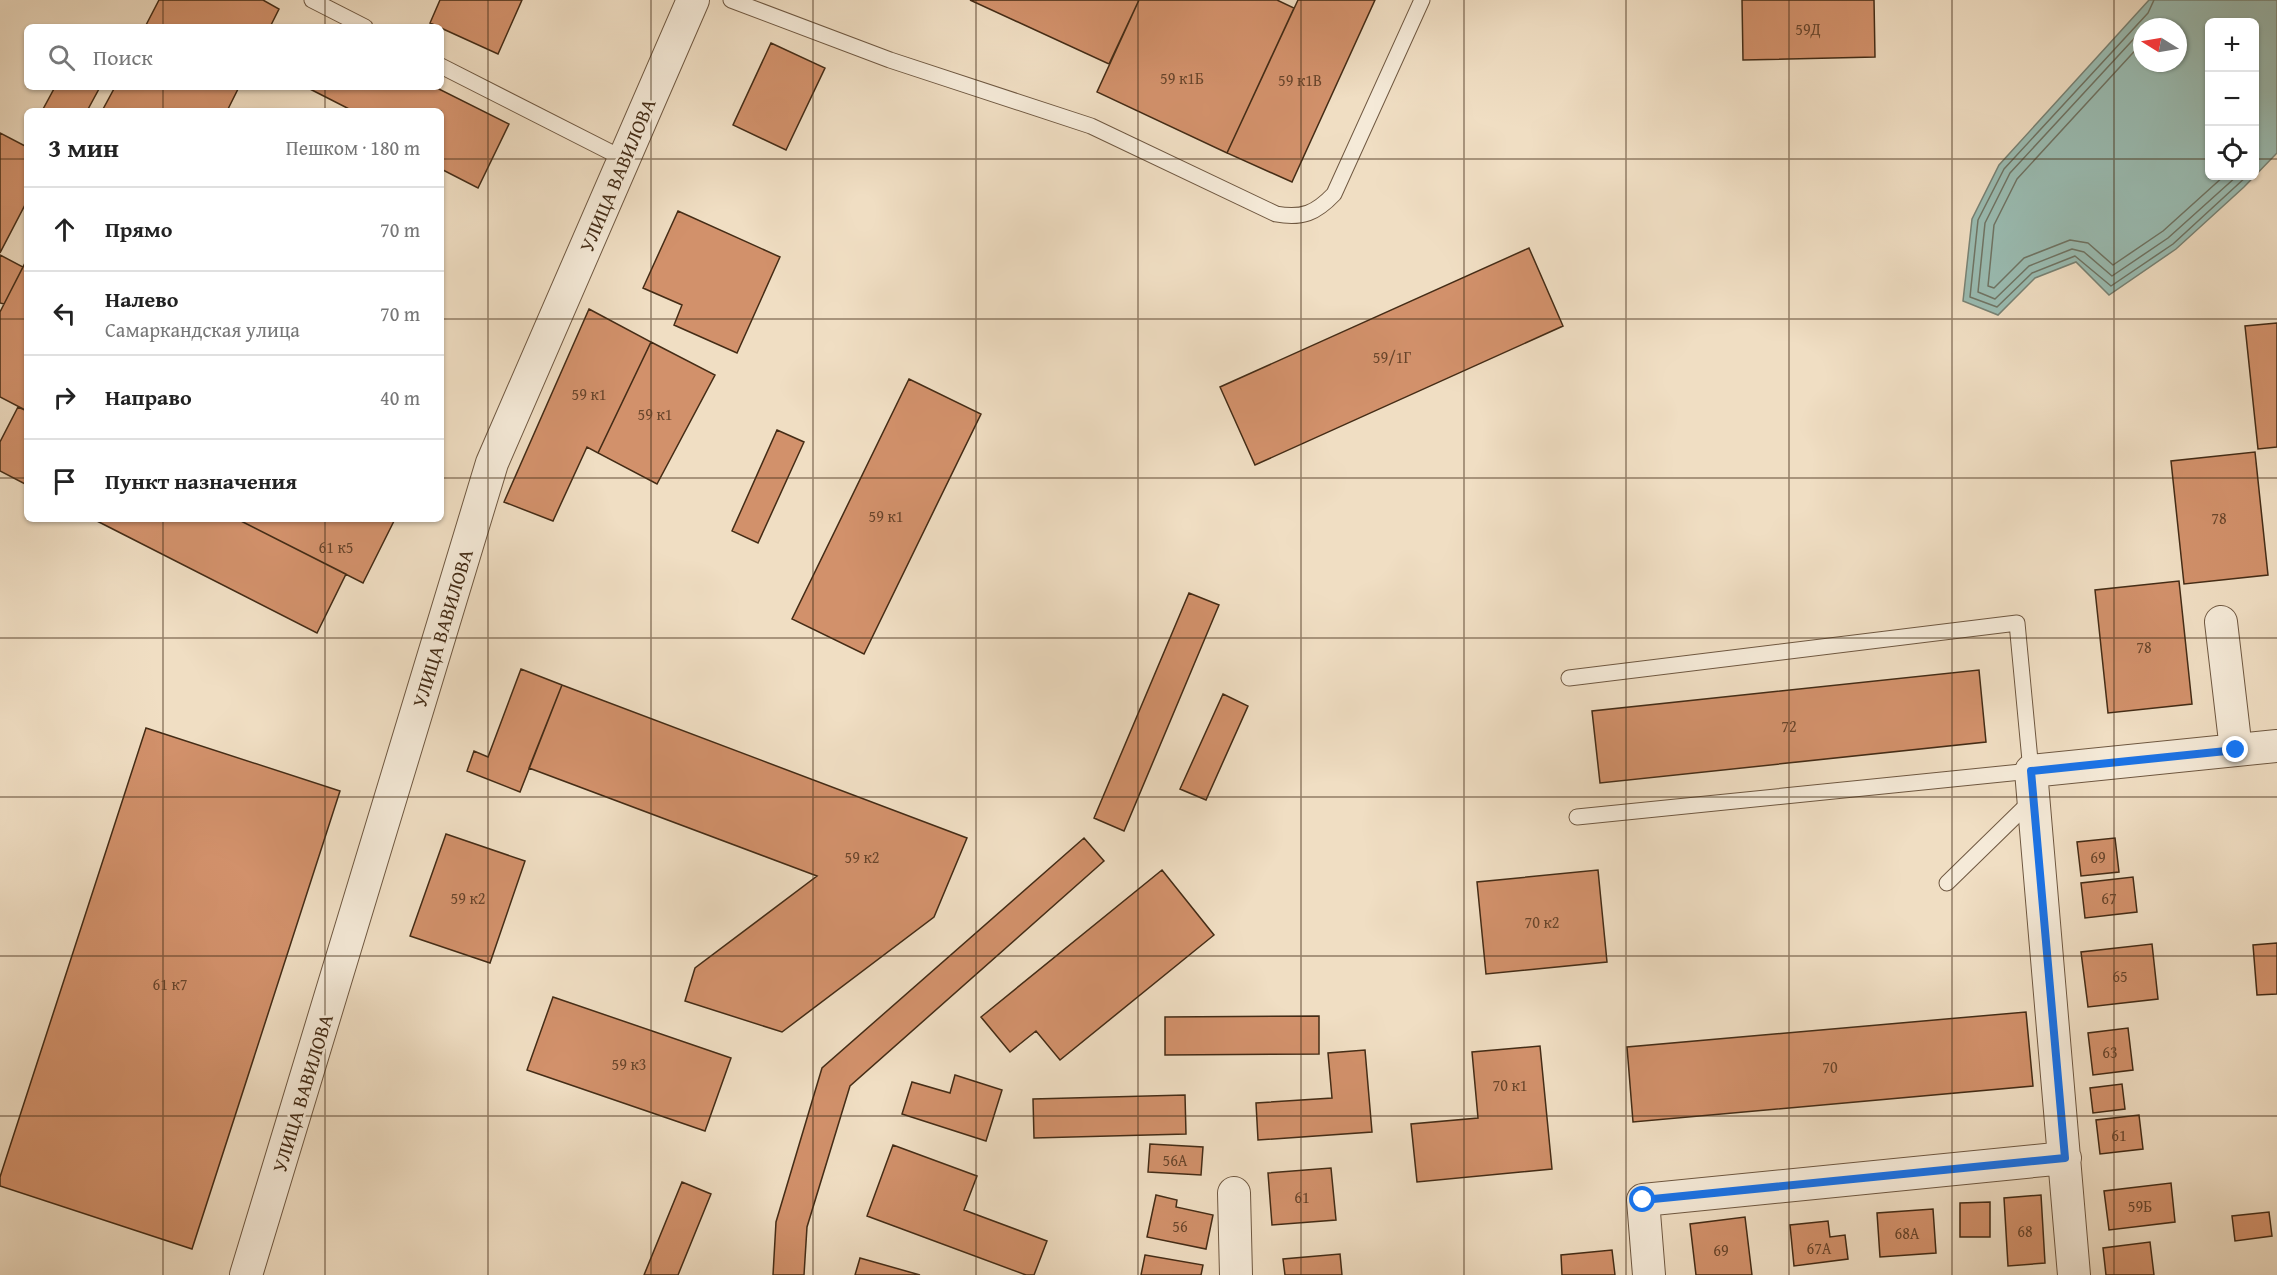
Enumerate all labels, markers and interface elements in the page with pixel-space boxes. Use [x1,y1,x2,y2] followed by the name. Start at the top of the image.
[1795,17,1821,41] house number: 59Д
[2133,18,2187,72] north arrow
[2205,18,2259,180] map controls
[2205,18,2259,72] button: +
[24,24,444,90] search box
[45,41,78,74] icon: search
[93,41,153,73] text: Поиск
[1160,66,1204,90] house number: 59 к1Б
[1278,68,1322,92] house number: 59 к1В
[2205,72,2259,126] button: −
[572,94,662,256] street label: УЛИЦА ВАВИЛОВА
[2205,126,2259,180] button: locate
[48,128,119,167] text: 3 мин
[286,133,420,162] text: Пешком · 180 m
[48,213,81,246] icon: ahead
[105,213,172,245] text: Прямо
[380,215,420,244] text: 70 m
[105,283,178,315] text: Налево
[48,297,81,330] icon: left
[380,299,420,328] text: 70 m
[105,315,300,344] text: Самаркандская улица
[1373,345,1411,369] house number: 59/1Г
[48,381,81,414] icon: right
[105,381,192,413] text: Направо
[571,382,607,406] house number: 59 к1
[380,383,420,412] text: 40 m
[637,402,673,426] house number: 59 к1
[48,465,81,498] icon: arrive
[105,465,297,497] text: Пункт назначения
[868,504,904,528] house number: 59 к1
[2211,506,2227,530] house number: 78
[318,535,354,559] house number: 61 к5
[404,545,480,711] street label: УЛИЦА ВАВИЛОВА
[2136,635,2152,659] house number: 78
[1781,714,1797,738] house number: 72
[2222,736,2248,762] route end
[844,845,880,869] house number: 59 к2
[2090,845,2106,869] house number: 69
[450,886,486,910] house number: 59 к2
[2101,886,2117,910] house number: 67
[1524,910,1560,934] house number: 70 к2
[2112,964,2128,988] house number: 65
[152,972,188,996] house number: 61 к7
[264,1010,340,1176] street label: УЛИЦА ВАВИЛОВА
[2102,1040,2118,1064] house number: 63
[611,1052,647,1076] house number: 59 к3
[1822,1055,1838,1079] house number: 70
[1492,1073,1528,1097] house number: 70 к1
[2111,1123,2127,1147] house number: 61
[1162,1148,1188,1172] house number: 56А
[1294,1185,1310,1209] house number: 61
[1629,1186,1655,1212] route start
[2128,1194,2152,1218] house number: 59Б
[1172,1214,1188,1238] house number: 56
[2017,1219,2033,1243] house number: 68
[1894,1221,1920,1245] house number: 68А
[1806,1236,1832,1260] house number: 67А
[1713,1238,1729,1262] house number: 69

